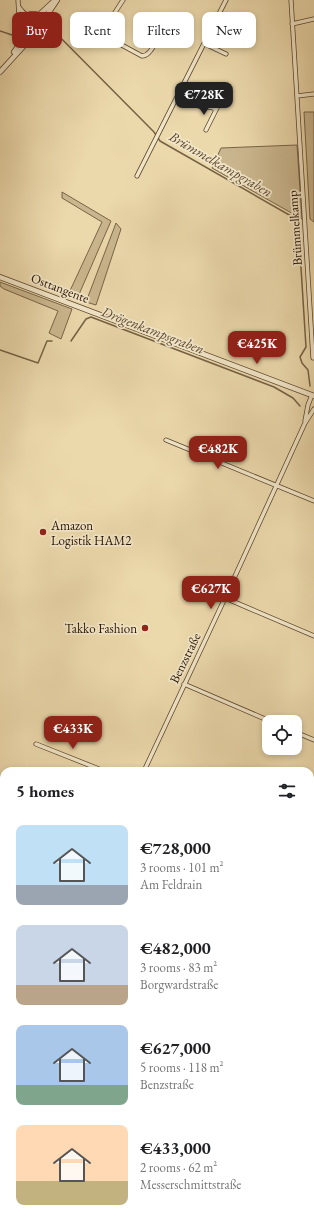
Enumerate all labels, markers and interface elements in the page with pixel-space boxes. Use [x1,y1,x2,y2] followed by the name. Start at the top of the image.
[12,12,62,48] chip: Buy
[70,12,125,48] chip: Rent
[133,12,194,48] chip: Filters
[202,12,256,48] chip: New
[176,82,232,116] pin: €728K
[184,86,224,103] text: €728K
[165,127,276,201] water label: Brümmelkampgraben
[284,190,306,266] street label: Brümmelkamp
[28,269,92,307] street label: Osttangente
[98,302,207,358] water label: Drögenkampsgraben
[229,331,285,365] pin: €425K
[237,335,277,352] text: €425K
[190,436,246,470] pin: €482K
[198,440,238,457] text: €482K
[50,517,132,549] place label: Amazon Logistik HAM2
[38,527,48,537] marker: Amazon Logistik HAM2
[183,576,239,610] pin: €627K
[191,580,231,597] text: €627K
[64,620,137,637] place label: Takko Fashion
[140,623,150,633] marker: Takko Fashion
[166,630,204,686] street label: Benzstraße
[262,715,302,755] map controls
[262,715,302,755] button: locate
[45,716,101,750] pin: €433K
[53,720,93,737] text: €433K
[16,780,74,802] text: 5 homes
[276,780,298,802] icon: filters
[140,837,211,859] text: €728,000
[48,841,96,889] icon: home
[140,859,224,876] text: 3 rooms · 101 m²
[140,876,202,893] text: Am Feldrain
[140,937,211,959] text: €482,000
[48,941,96,989] icon: home
[140,959,217,976] text: 3 rooms · 83 m²
[140,976,218,993] text: Borgwardstraße
[140,1037,211,1059] text: €627,000
[48,1041,96,1089] icon: home
[140,1059,224,1076] text: 5 rooms · 118 m²
[140,1076,194,1093] text: Benzstraße
[140,1137,211,1159] text: €433,000
[48,1141,96,1189] icon: home
[140,1159,217,1176] text: 2 rooms · 62 m²
[140,1176,241,1193] text: Messerschmittstraße

